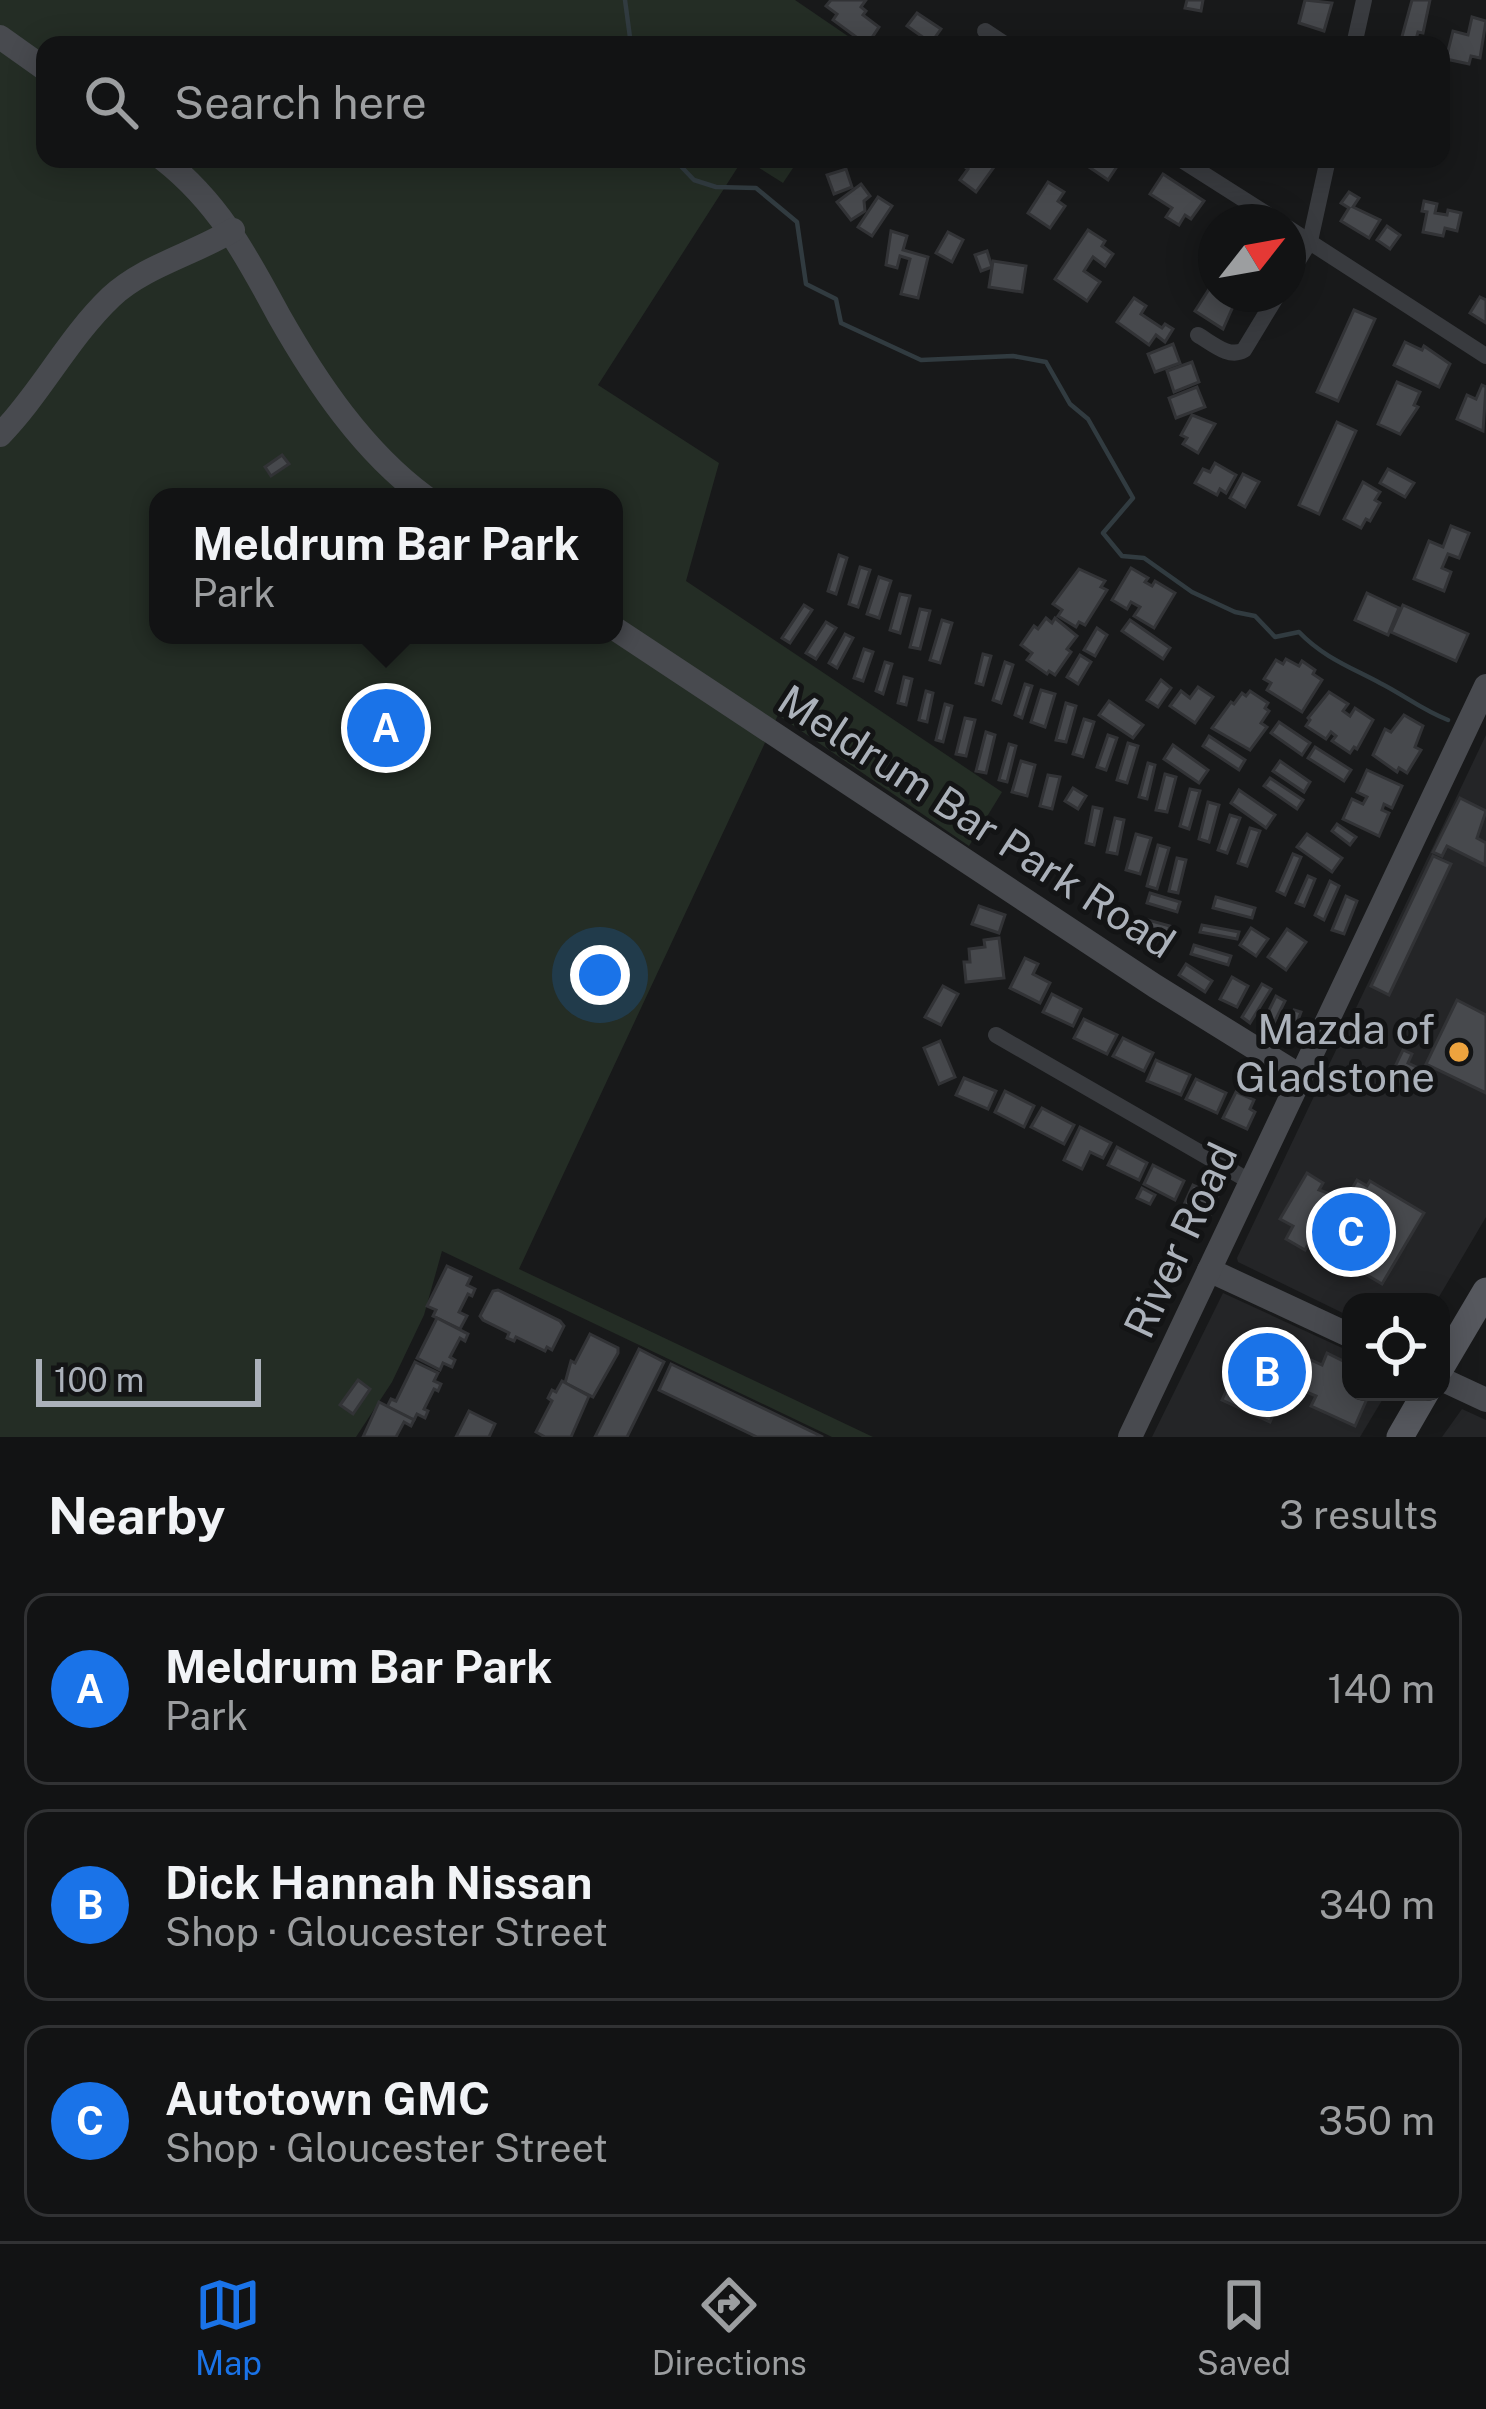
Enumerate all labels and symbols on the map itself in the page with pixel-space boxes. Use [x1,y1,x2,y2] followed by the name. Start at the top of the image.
[1198,204,1306,312] north arrow
[770,674,1184,968] street label: Meldrum Bar Park Road
[347,683,425,773] pin: A
[570,945,630,1005] your location
[1235,1004,1435,1101] place label: Mazda of Gladstone
[1446,1039,1472,1065] marker: Mazda of Gladstone
[1114,1135,1246,1345] street label: River Road
[1312,1187,1390,1277] pin: C
[1228,1327,1306,1417] pin: B
[36,1353,261,1406] scale bar

